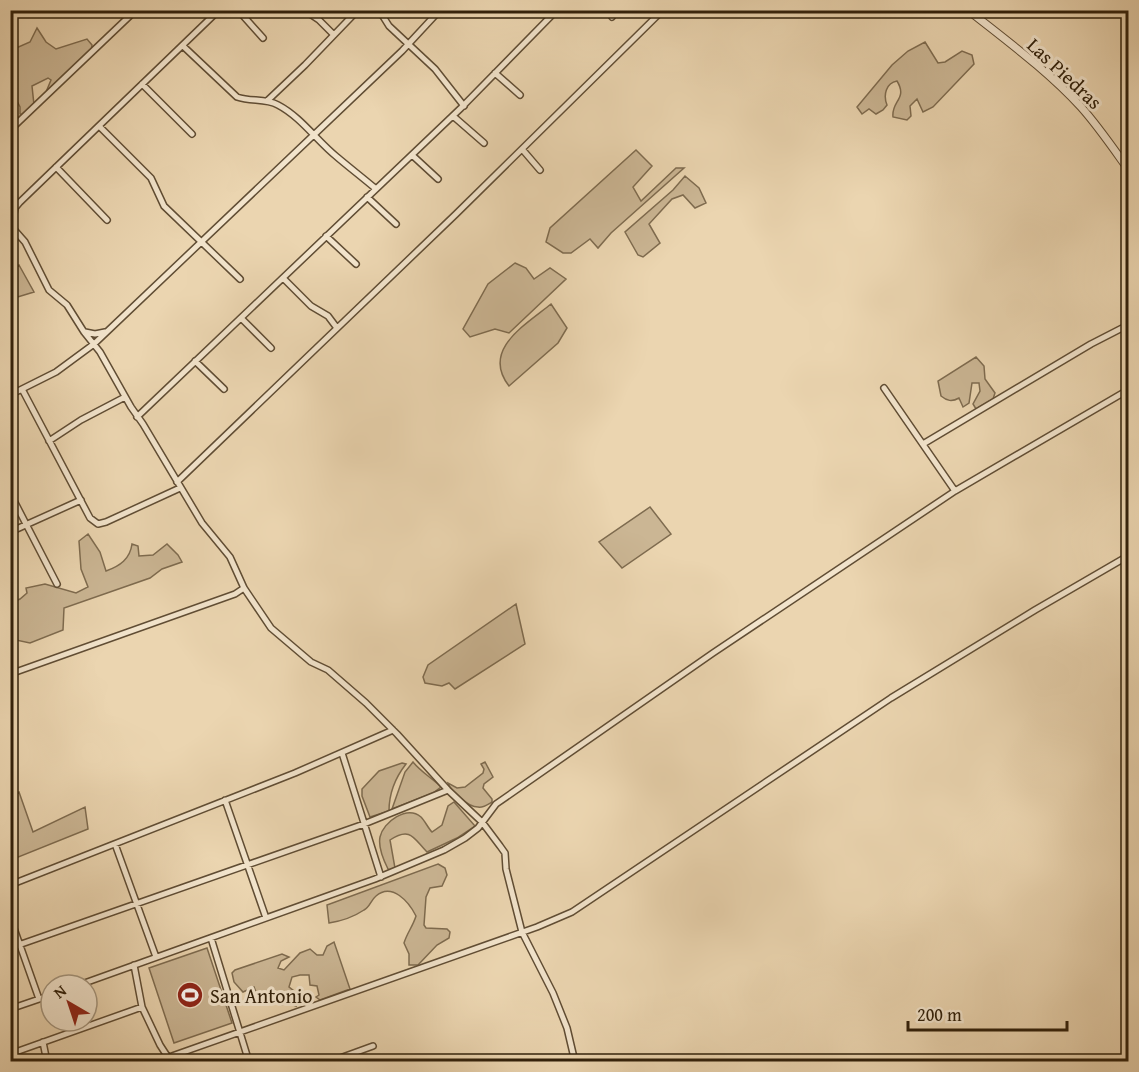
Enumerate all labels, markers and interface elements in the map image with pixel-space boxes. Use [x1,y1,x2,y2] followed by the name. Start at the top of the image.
[1021,31,1109,115] street label: Las Piedras
[39,973,99,1033] north arrow
[48,978,72,1004] text: N
[175,980,205,1010] sports icon: San Antonio
[210,981,313,1010] place label: San Antonio
[908,994,1067,1032] scale bar
[917,1001,962,1028] text: 200 m

